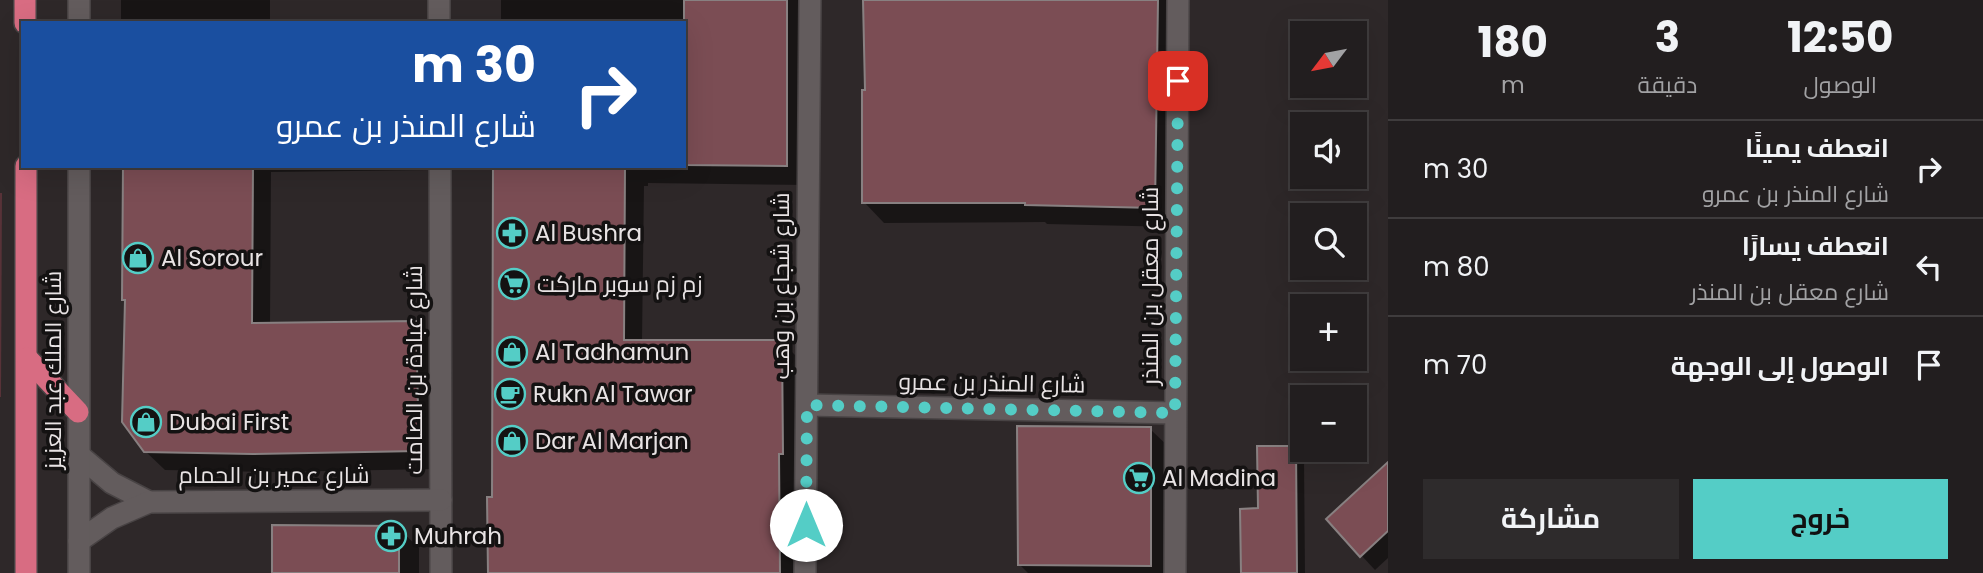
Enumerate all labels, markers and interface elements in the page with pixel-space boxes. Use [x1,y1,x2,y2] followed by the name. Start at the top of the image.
[1655,8,1680,67] text: 3
[1787,8,1893,67] text: 12:50
[1478,13,1548,72] text: 180
[1290,21,1367,98] north arrow
[1290,21,1367,462] map controls
[412,31,536,99] text: 30 m
[560,49,651,140] icon: right
[1148,51,1208,111] pin
[1159,62,1197,100] icon: arrive
[1501,69,1525,101] text: m
[1638,69,1697,101] text: دقيقة
[1804,69,1877,101] text: الوصول
[276,103,536,148] text: شارع المنذر بن عمرو
[1290,112,1367,189] button: sound
[1745,130,1889,166] text: انعطف يمينًا
[1910,150,1948,188] icon: right
[1423,151,1488,187] text: 30 m
[1702,178,1889,210] text: شارع المنذر بن عمرو
[1134,187,1166,387] street label: شارع معقل بن المنذر
[765,192,797,380] street label: شارع شجاع بن وهب
[1290,203,1367,280] button: search
[495,216,529,250] pharmacy icon: Al Bushra
[535,217,642,249] place label: Al Bushra
[1742,228,1889,264] text: انعطف يسارًا
[121,241,155,275] shop icon: Al Sorour
[161,242,263,274] place label: Al Sorour
[1910,248,1948,286] icon: left
[1423,249,1489,285] text: 80 m
[398,265,430,475] street label: شارع عبادة بن الصامت
[497,267,531,301] supermarket icon: زم زم سوبر مارکت
[537,268,702,300] place label: زم زم سوبر مارکت
[37,271,69,471] street label: شارع الملك عبد العزيز
[1690,276,1889,308] text: شارع معقل بن المنذر
[1290,294,1367,371] button: +
[495,335,529,369] shop icon: Al Tadhamun
[535,336,689,368] place label: Al Tadhamun
[1910,346,1948,384] icon: arrive
[1423,347,1487,383] text: 70 m
[1671,348,1889,384] text: الوصول إلى الوجهة
[898,365,1086,401] street label: شارع المنذر بن عمرو
[493,377,527,411] cafe icon: Rukn Al Tawar
[533,378,693,410] place label: Rukn Al Tawar
[1290,385,1367,462] button: −
[129,405,163,439] shop icon: Dubai First
[169,406,289,438] place label: Dubai First
[495,424,529,458] shop icon: Dar Al Marjan
[535,425,689,457] place label: Dar Al Marjan
[178,459,370,491] street label: شارع عمير بن الحمام
[1122,461,1156,495] supermarket icon: Al Madina
[1162,462,1276,494] place label: Al Madina
[1423,479,1679,559] button: مشاركة
[1693,479,1948,559] button: خروج
[769,488,843,562] position arrow
[374,519,408,553] pharmacy icon: Muhrah
[414,520,502,552] place label: Muhrah

